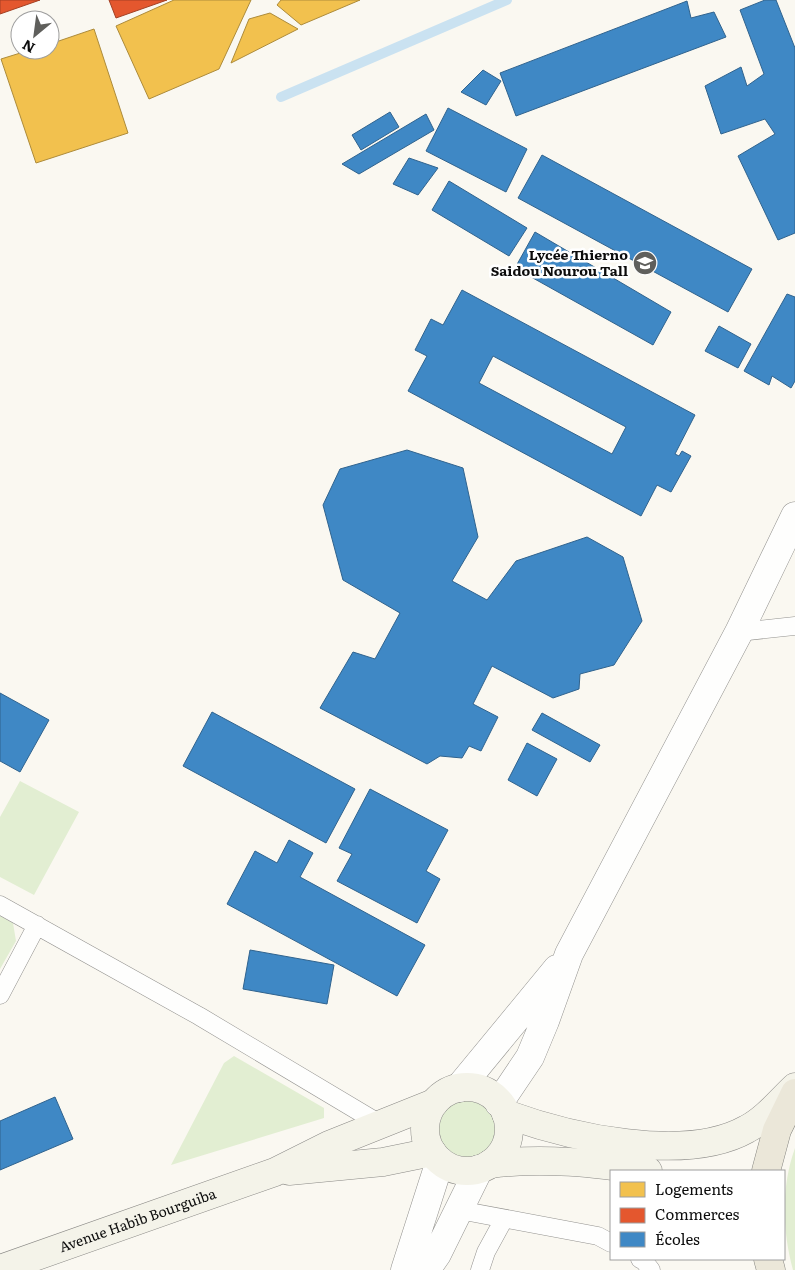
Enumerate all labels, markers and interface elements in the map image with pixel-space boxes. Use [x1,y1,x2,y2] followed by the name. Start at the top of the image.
[10,10,60,60] north arrow
[18,36,38,59] text: N
[491,244,628,280] place label: Lycée Thierno Saidou Nourou Tall
[632,250,658,276] school or university icon: Lycée Thierno Saidou Nourou Tall
[610,1170,785,1260] legend
[655,1177,733,1200] text: Logements
[56,1182,219,1256] street label: Avenue Habib Bourguiba
[655,1202,740,1225] text: Commerces
[655,1227,700,1250] text: Écoles

